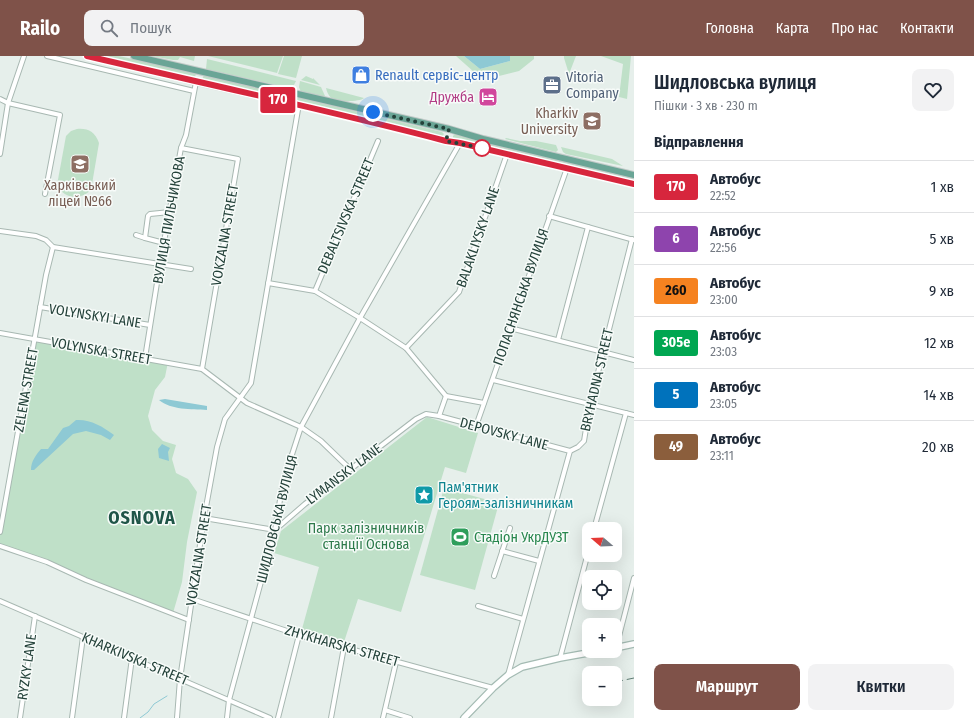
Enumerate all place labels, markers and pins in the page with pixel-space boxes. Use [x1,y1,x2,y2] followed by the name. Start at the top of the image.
[350,64,372,86] shop icon: Renault сервіс-центр
[375,67,498,84] place label: Renault сервіс-центр
[566,69,619,102] place label: Vitoria Company
[541,74,563,96] office icon: Vitoria Company
[477,86,499,108] hotel icon: Дружба
[429,89,474,106] place label: Дружба
[521,105,579,138] place label: Kharkiv University
[581,110,603,132] school or university icon: Kharkiv University
[473,139,491,157] unlabelled marker
[69,153,91,175] school or university icon: Харківський ліцей №66
[44,177,116,210] place label: Харківський ліцей №66
[438,479,573,512] place label: Пам'ятник Героям-залізничникам
[413,484,435,506] place icon: Пам'ятник Героям-залізничникам
[449,526,471,548] sports icon: Стадіон УкрДУЗТ
[474,529,569,546] place label: Стадіон УкрДУЗТ

